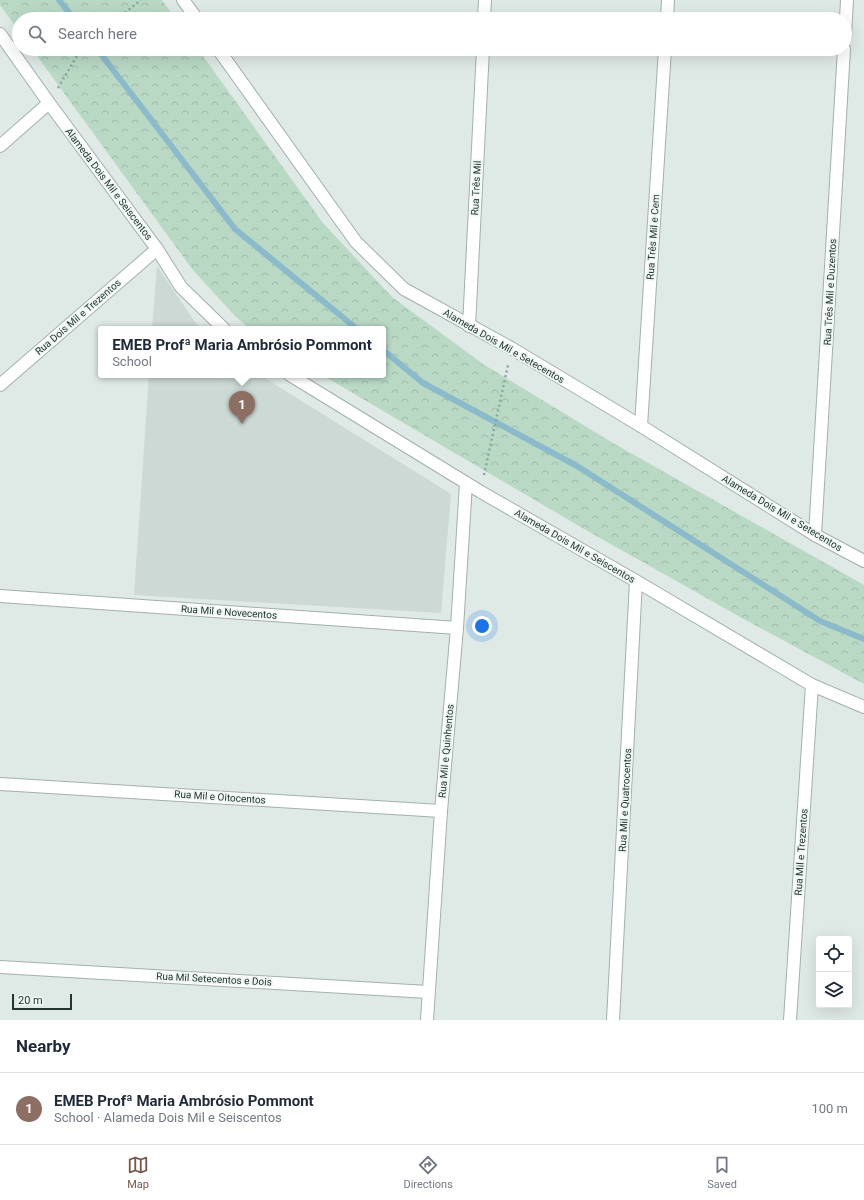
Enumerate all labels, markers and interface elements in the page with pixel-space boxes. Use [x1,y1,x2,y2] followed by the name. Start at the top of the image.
[12,12,852,56] search box
[26,23,48,45] icon: search
[58,25,137,43] text: Search here
[63,126,155,242] street label: Alameda Dois Mil e Seiscentos
[469,160,483,216] street label: Rua Três Mil
[645,194,661,280] street label: Rua Três Mil e Cem
[822,238,838,346] street label: Rua Três Mil e Duzentos
[33,277,123,357] street label: Rua Dois Mil e Trezentos
[441,307,567,385] street label: Alameda Dois Mil e Setecentos
[98,326,386,378] popup
[112,336,372,354] text: EMEB Profª Maria Ambrósio Pommont
[112,354,152,369] text: School
[229,391,255,424] pin: 1
[720,473,844,553] street label: Alameda Dois Mil e Setecentos
[513,507,637,585] street label: Alameda Dois Mil e Seiscentos
[181,603,277,621] street label: Rua Mil e Novecentos
[472,616,492,636] your location
[436,704,456,798] street label: Rua Mil e Quinhentos
[617,748,633,852] street label: Rua Mil e Quatrocentos
[174,788,266,806] street label: Rua Mil e Oitocentos
[792,808,810,896] street label: Rua Mil e Trezentos
[816,936,852,1008] map controls
[816,936,852,972] button: locate
[156,970,272,988] street label: Rua Mil Setecentos e Dois
[816,972,852,1008] button: layers
[12,992,72,1011] scale bar
[18,994,43,1007] text: 20 m
[16,1036,71,1056] text: Nearby
[54,1092,314,1110] text: EMEB Profª Maria Ambrósio Pommont
[25,1101,33,1116] text: 1
[811,1101,848,1116] text: 100 m
[54,1110,282,1125] text: School · Alameda Dois Mil e Seiscentos
[127,1154,149,1191] tab: Map
[403,1154,453,1191] tab: Directions
[707,1154,737,1191] tab: Saved

